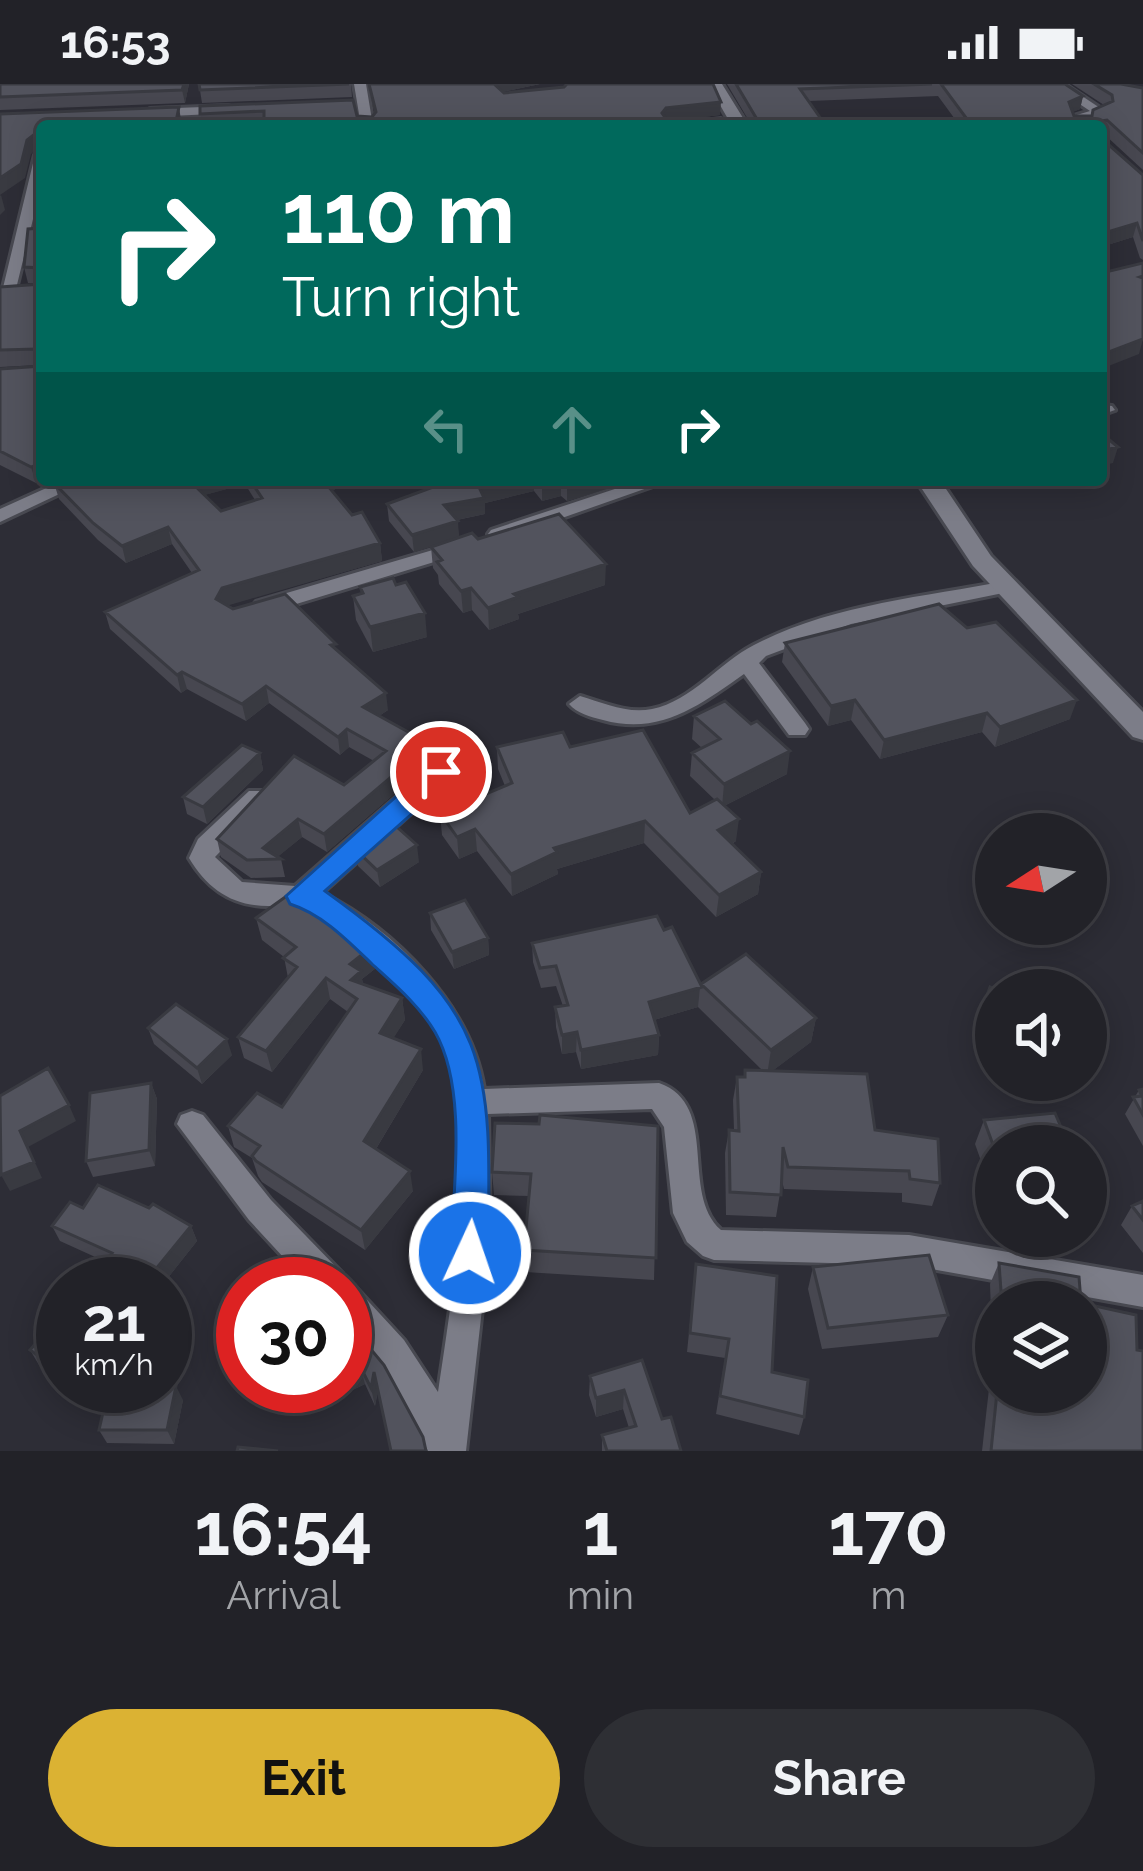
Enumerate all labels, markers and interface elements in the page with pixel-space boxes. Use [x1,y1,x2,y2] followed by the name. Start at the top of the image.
[60,16,171,69] text: 16:53
[282,164,515,263] text: 110 m
[84,168,240,324] icon: right
[282,265,520,329] text: Turn right
[413,396,479,462] icon: left
[539,396,605,462] icon: ahead
[665,396,731,462] icon: right
[390,721,492,823] pin
[408,739,474,805] icon: arrive
[975,813,1107,945] north arrow
[975,813,1107,1413] map controls
[975,969,1107,1101] button: sound
[975,1125,1107,1257] button: search
[407,1190,533,1316] position arrow
[216,1257,372,1413] speed limit sign: 30
[975,1281,1107,1413] button: layers
[82,1285,146,1355] text: 21
[74,1347,154,1382] text: km/h
[194,1487,372,1572] text: 16:54
[583,1487,618,1572] text: 1
[828,1487,949,1572] text: 170
[226,1572,341,1618] text: Arrival
[567,1572,634,1618] text: min
[871,1572,906,1618] text: m
[48,1709,560,1847] button: Exit
[584,1709,1095,1847] button: Share

